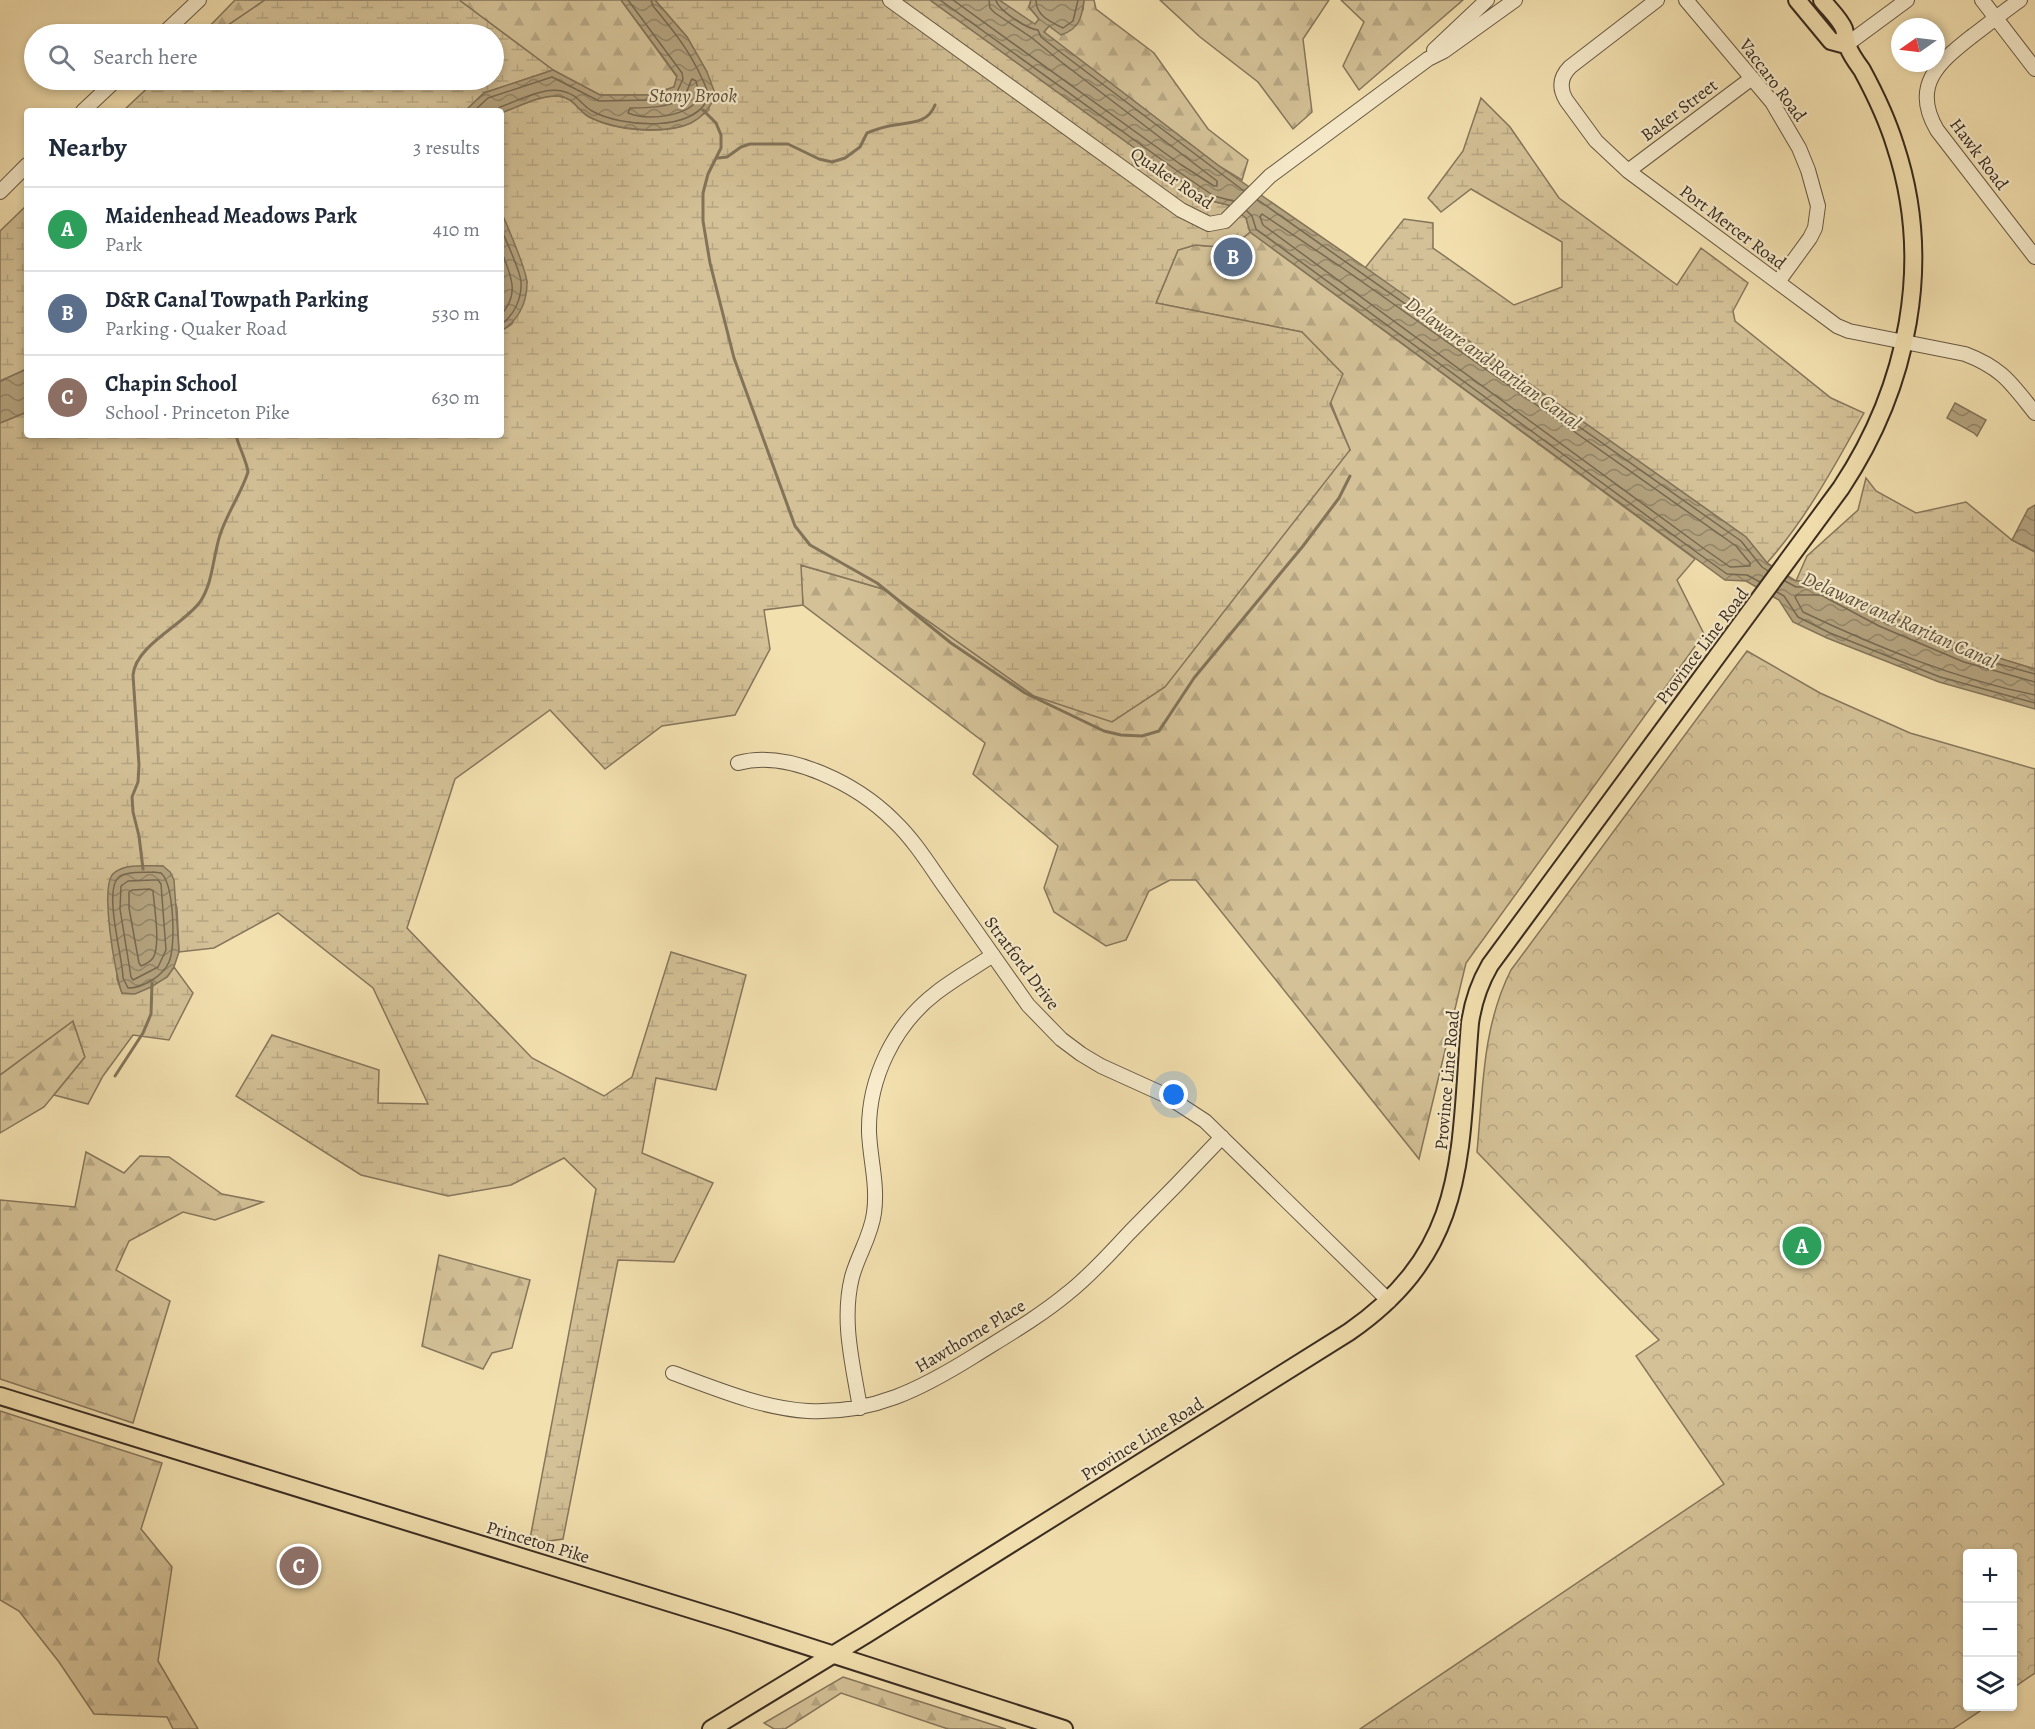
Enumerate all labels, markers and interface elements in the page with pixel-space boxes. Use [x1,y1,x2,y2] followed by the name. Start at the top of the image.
[1891,18,1945,72] north arrow
[24,24,504,90] search box
[1733,33,1812,127] street label: Vaccaro Road
[45,41,78,74] icon: search
[93,42,198,72] text: Search here
[1636,73,1722,147] street label: Baker Street
[649,82,737,109] water label: Stony Brook
[1944,113,2014,195] street label: Hawk Road
[48,130,127,165] text: Nearby
[413,134,480,161] text: 3 results
[1126,141,1218,215] street label: Quaker Road
[1675,179,1791,275] street label: Port Mercer Road
[105,201,357,231] text: Maidenhead Meadows Park
[61,216,74,243] text: A
[433,216,480,243] text: 410 m
[105,231,143,258] text: Park
[1214,234,1252,280] pin: B
[105,285,368,315] text: D&R Canal Towpath Parking
[1400,290,1586,436] water label: Delaware and Raritan Canal
[61,300,74,327] text: B
[432,300,480,327] text: 530 m
[105,315,287,342] text: Parking · Quaker Road
[105,369,237,399] text: Chapin School
[61,384,74,411] text: C
[431,384,480,411] text: 630 m
[105,399,290,426] text: School · Princeton Pike
[1798,565,2002,675] water label: Delaware and Raritan Canal
[1650,583,1754,709] street label: Province Line Road
[979,911,1065,1015] street label: Stratford Drive
[1429,1009,1465,1151] street label: Province Line Road
[1159,1080,1188,1109] your location
[1782,1224,1822,1268] pin: A
[910,1294,1030,1378] street label: Hawthorne Place
[1076,1391,1208,1486] street label: Province Line Road
[483,1515,593,1569] street label: Princeton Pike
[280,1544,318,1588] pin: C
[1963,1549,2017,1711] map controls
[1963,1549,2017,1603] button: +
[1963,1603,2017,1657] button: −
[1963,1657,2017,1711] button: layers

